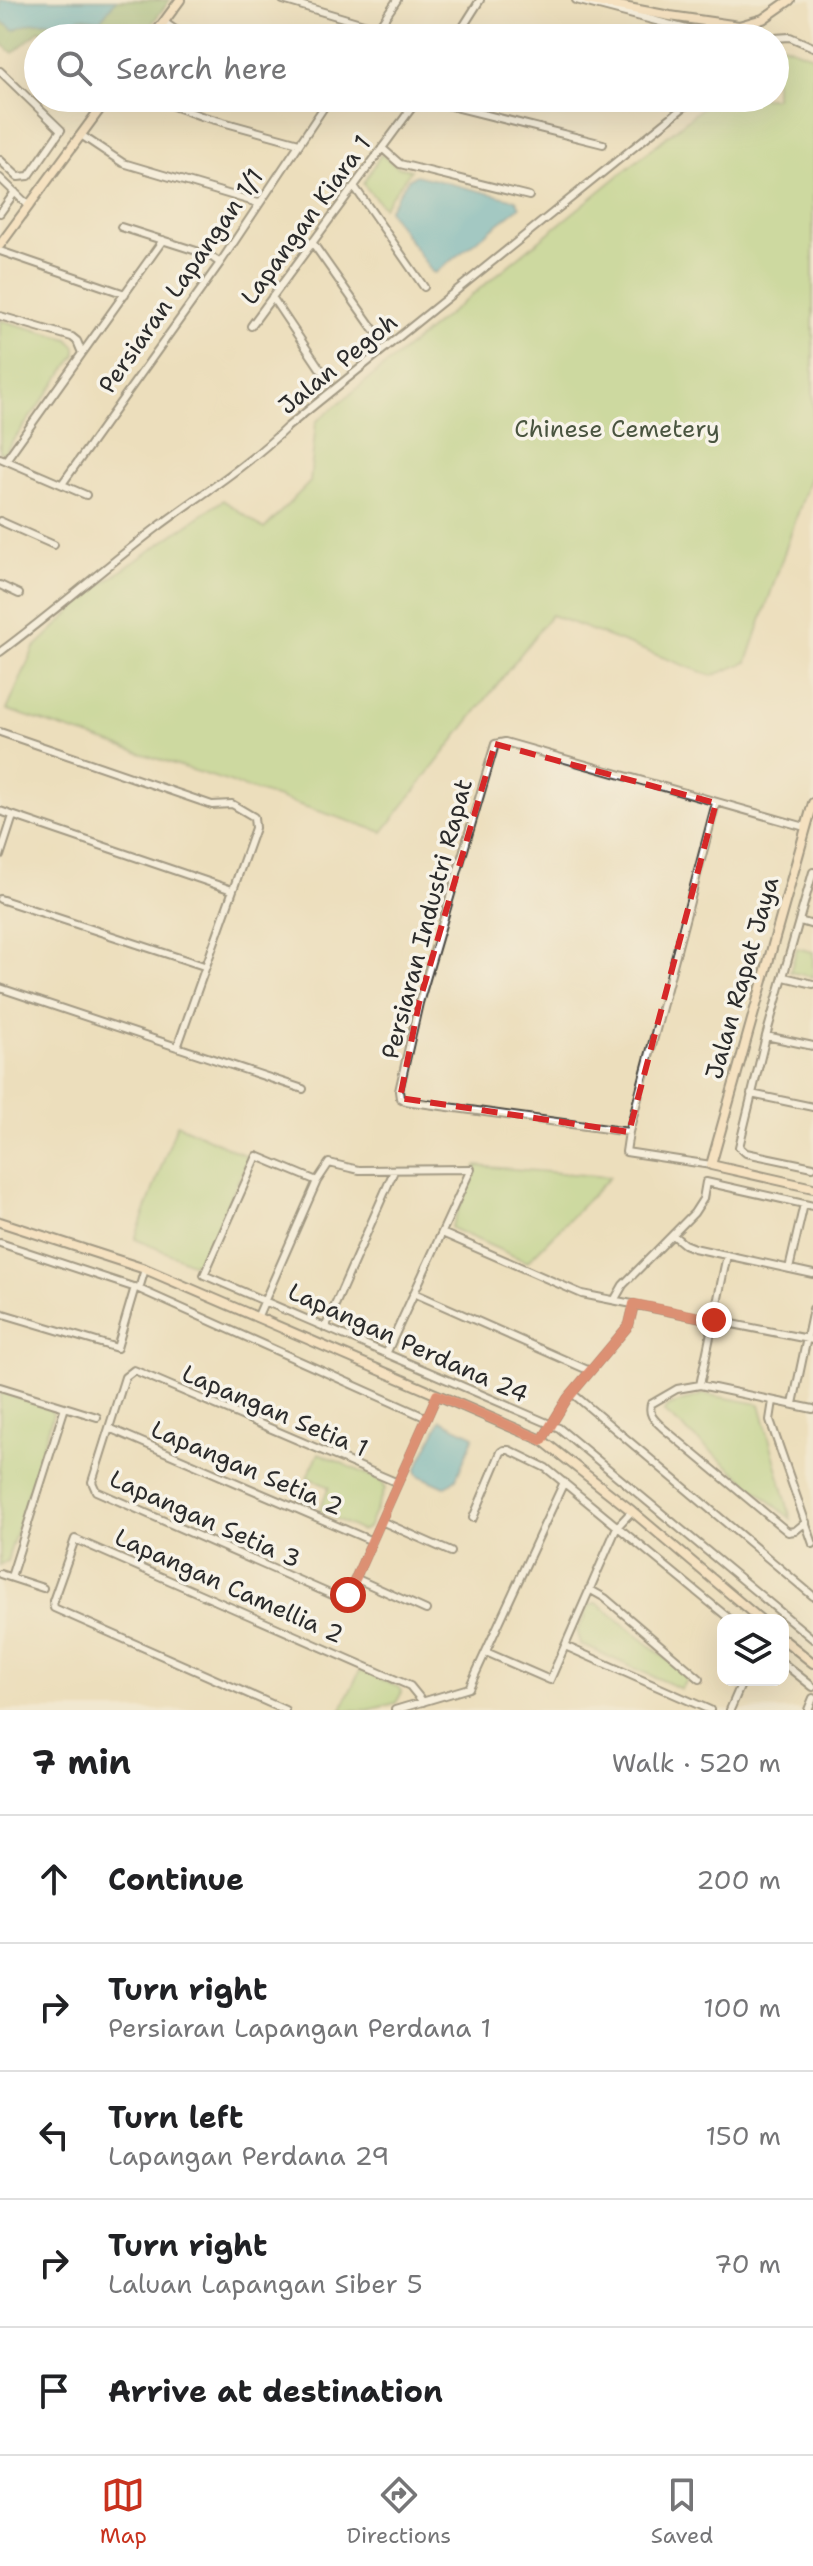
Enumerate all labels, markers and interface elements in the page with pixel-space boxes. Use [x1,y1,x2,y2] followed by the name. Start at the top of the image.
[24,24,789,112] search box
[52,46,96,90] icon: search
[116,48,287,89] text: Search here
[234,129,378,311] street label: Lapangan Kiara 1
[91,162,271,400] street label: Persiaran Lapangan 1/1
[272,306,404,422] street label: Jalan Pegoh
[514,413,720,445] park label: Chinese Cemetery
[374,775,480,1063] street label: Persiaran Industri Rapat
[698,873,786,1083] street label: Jalan Rapat Jaya
[283,1276,533,1410] street label: Lapangan Perdana 24
[696,1302,732,1338] route end
[177,1357,373,1465] street label: Lapangan Setia 1
[146,1413,348,1523] street label: Lapangan Setia 2
[104,1463,306,1575] street label: Lapangan Setia 3
[110,1521,348,1651] street label: Lapangan Camellia 2
[330,1577,366,1613] route start
[717,1614,789,1686] map controls
[717,1614,789,1686] button: layers
[32,1739,131,1785] text: 7 min
[612,1745,781,1780] text: Walk · 520 m
[32,1857,76,1901] icon: ahead
[108,1859,244,1900] text: Continue
[696,1862,781,1897] text: 200 m
[108,1969,267,2010] text: Turn right
[32,1985,76,2029] icon: right
[703,1990,781,2025] text: 100 m
[108,2010,491,2045] text: Persiaran Lapangan Perdana 1
[108,2097,243,2138] text: Turn left
[32,2113,76,2157] icon: left
[705,2118,781,2153] text: 150 m
[108,2138,389,2173] text: Lapangan Perdana 29
[108,2225,267,2266] text: Turn right
[32,2241,76,2285] icon: right
[714,2246,781,2281] text: 70 m
[108,2266,423,2301] text: Laluan Lapangan Siber 5
[32,2369,76,2413] icon: arrive
[108,2371,443,2412] text: Arrive at destination
[100,2473,147,2550] tab: Map
[346,2473,451,2550] tab: Directions
[651,2473,713,2550] tab: Saved

